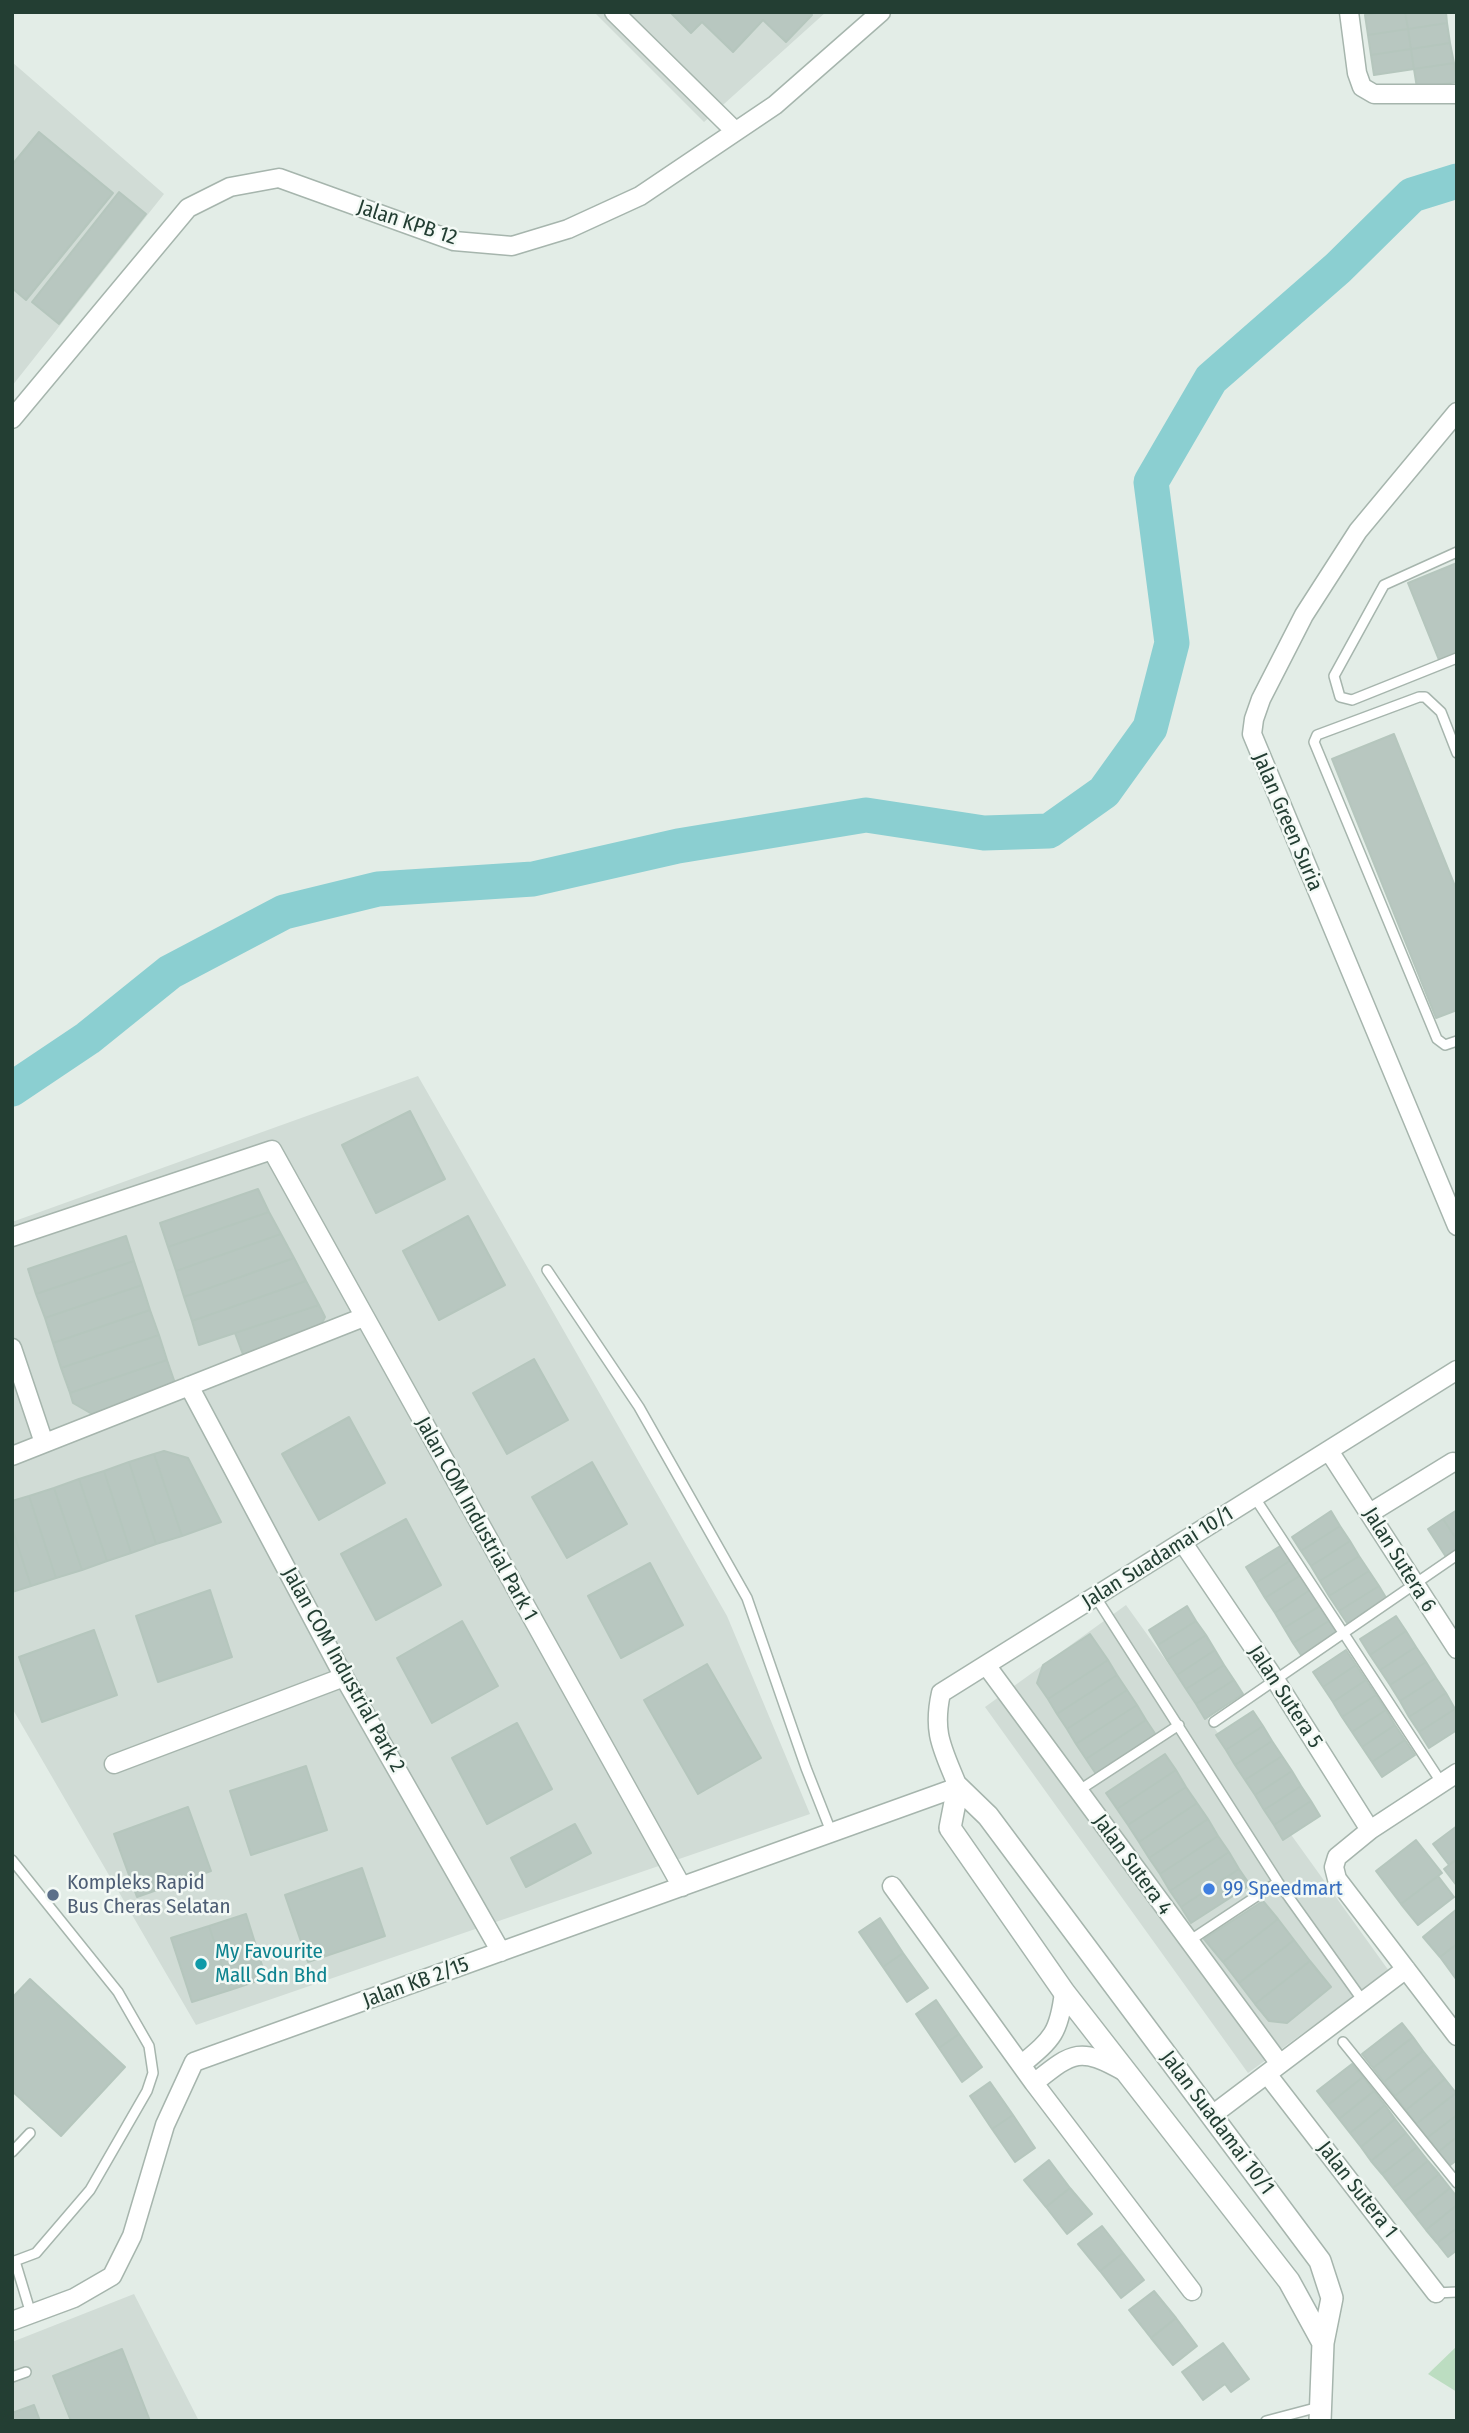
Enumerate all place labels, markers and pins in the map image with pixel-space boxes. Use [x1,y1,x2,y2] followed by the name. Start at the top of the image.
[67,1870,231,1920] place label: Kompleks Rapid Bus Cheras Selatan
[1223,1876,1343,1902] place label: 99 Speedmart
[1201,1881,1217,1897] marker: 99 Speedmart
[45,1887,61,1903] marker: Kompleks Rapid Bus Cheras Selatan
[215,1939,328,1989] place label: My Favourite Mall Sdn Bhd
[193,1956,209,1972] marker: My Favourite Mall Sdn Bhd

